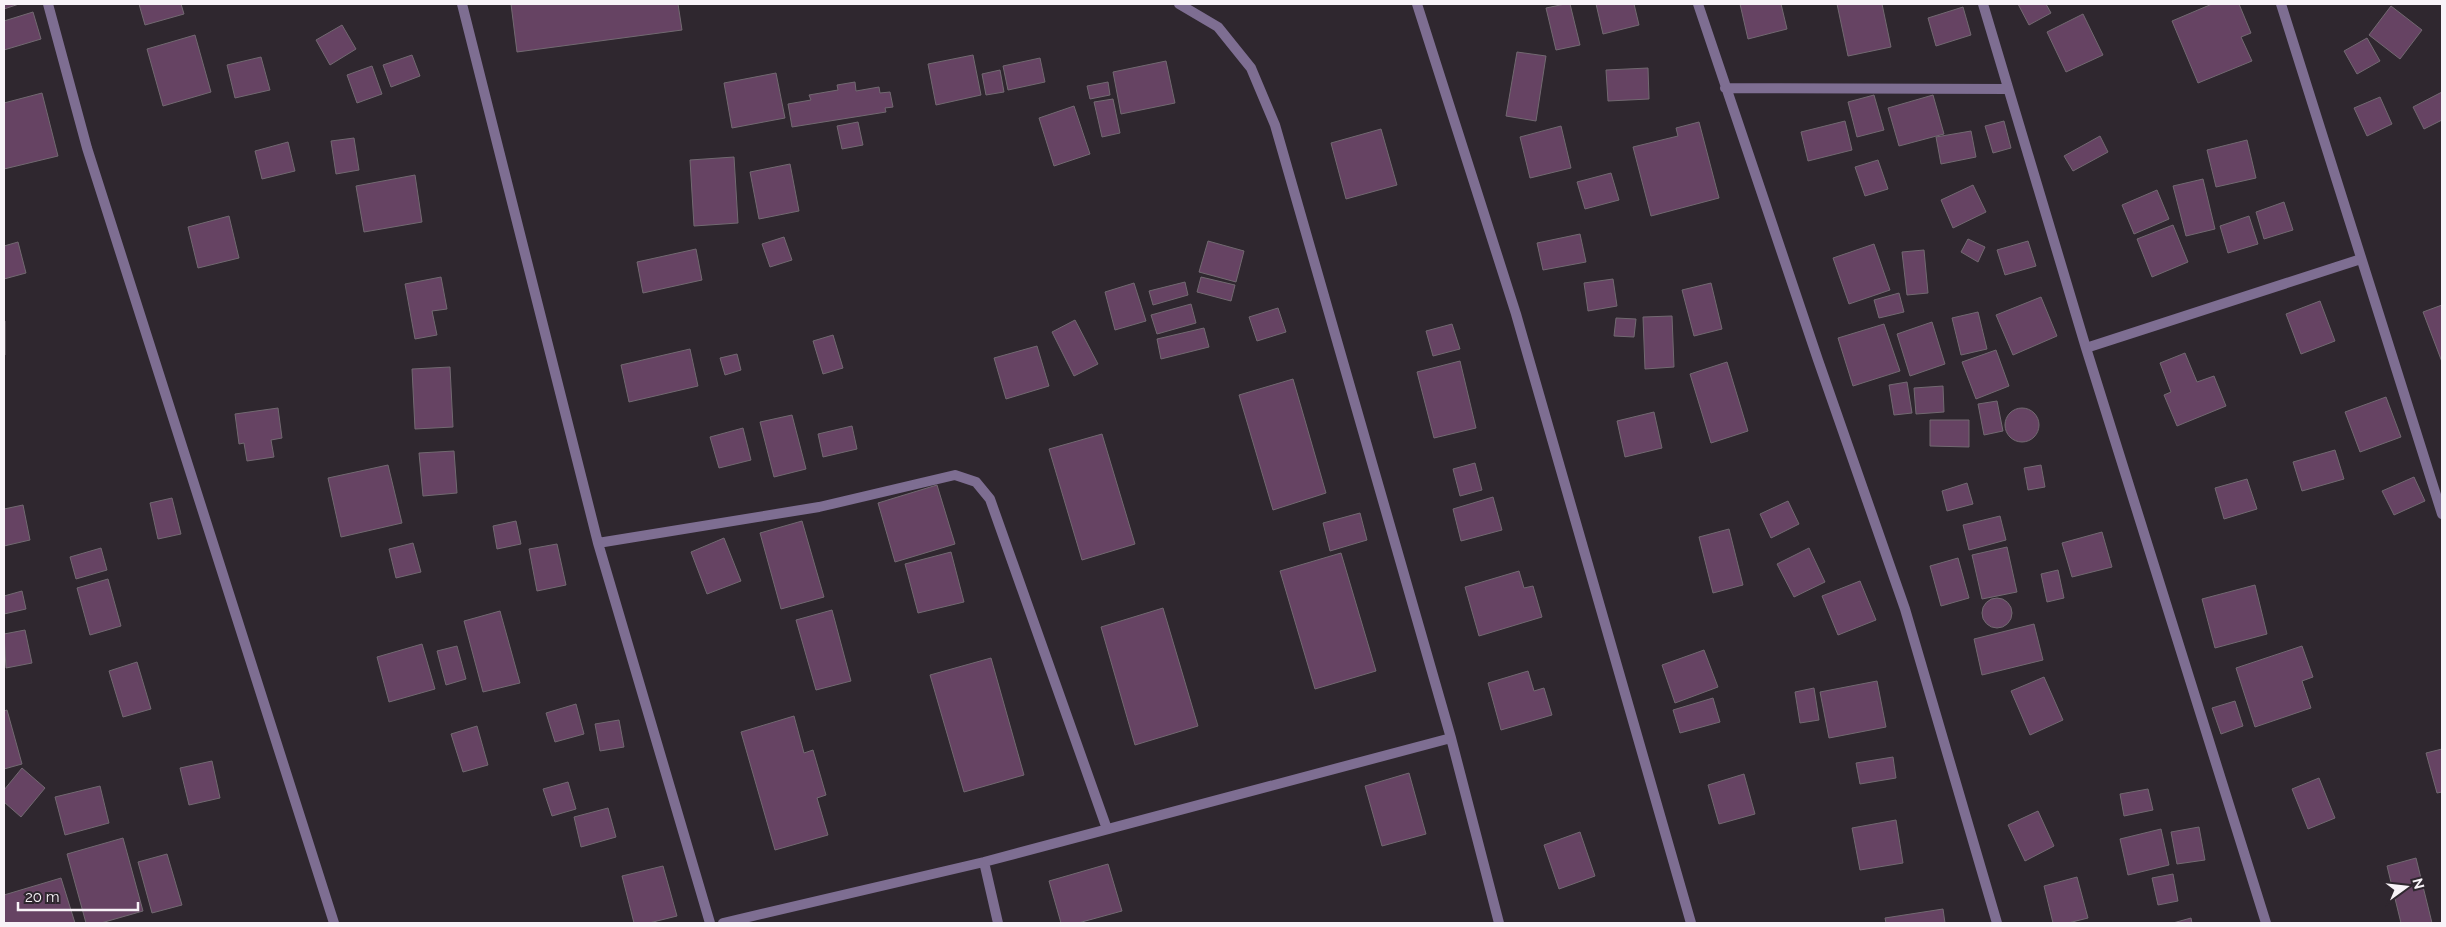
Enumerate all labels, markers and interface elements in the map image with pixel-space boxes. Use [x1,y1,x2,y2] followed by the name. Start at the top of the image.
[2381,862,2431,912] north arrow
[2409,876,2428,891] text: N
[18,880,138,912] scale bar
[25,888,60,906] text: 20 m

